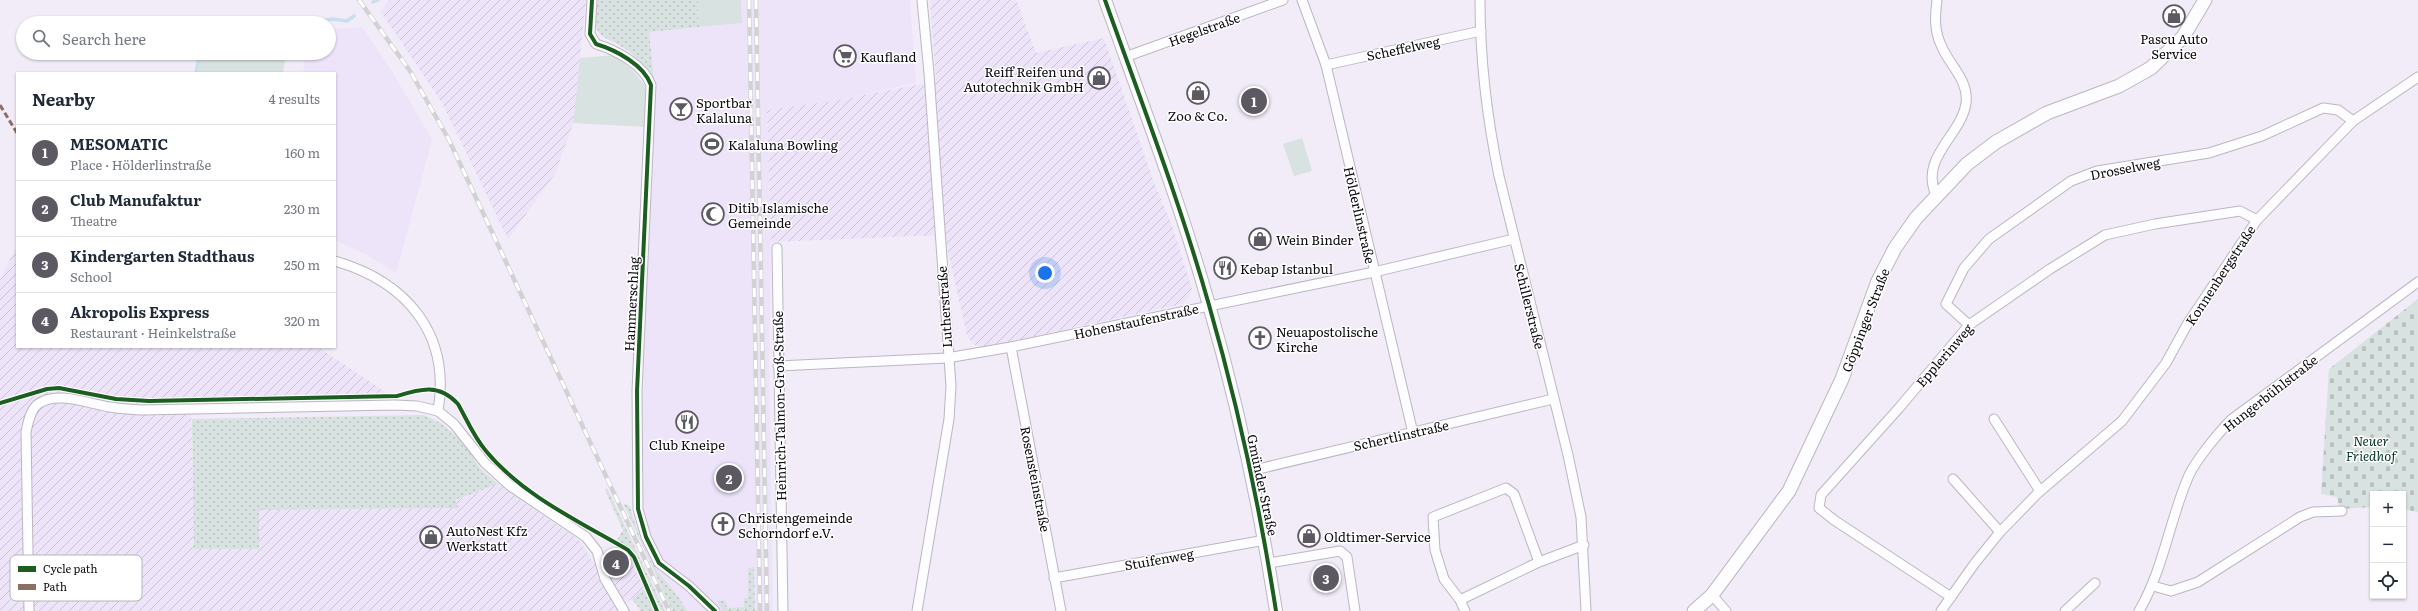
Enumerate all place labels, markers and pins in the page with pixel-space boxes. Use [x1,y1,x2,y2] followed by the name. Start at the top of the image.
[2161,3,2187,29] shop icon: Pascu Auto Service
[2140,29,2208,63] place label: Pascu Auto Service
[832,43,858,69] supermarket icon: Kaufland
[860,47,917,66] place label: Kaufland
[963,62,1084,96] place label: Reiff Reifen und Autotechnik GmbH
[1086,65,1112,91] shop icon: Reiff Reifen und Autotechnik GmbH
[1185,80,1211,106] shop icon: Zoo & Co.
[1241,86,1267,116] pin: 1
[696,93,752,127] place label: Sportbar Kalaluna
[668,96,694,122] bar icon: Sportbar Kalaluna
[1168,106,1228,125] place label: Zoo & Co.
[699,131,725,157] sports icon: Kalaluna Bowling
[728,135,839,154] place label: Kalaluna Bowling
[728,198,829,232] place label: Ditib Islamische Gemeinde
[700,201,726,227] mosque icon: Ditib Islamische Gemeinde
[1247,226,1273,252] shop icon: Wein Binder
[1276,230,1354,249] place label: Wein Binder
[1212,255,1238,281] restaurant icon: Kebap Istanbul
[1240,259,1334,278] place label: Kebap Istanbul
[1276,322,1378,356] place label: Neuapostolische Kirche
[1247,325,1273,351] church icon: Neuapostolische Kirche
[674,409,700,435] restaurant icon: Club Kneipe
[649,435,725,454] place label: Club Kneipe
[716,463,742,493] pin: 2
[738,508,853,542] place label: Christengemeinde Schorndorf e.V.
[710,511,736,537] church icon: Christengemeinde Schorndorf e.V.
[446,521,527,555] place label: AutoNest Kfz Werkstatt
[1296,523,1322,549] shop icon: Oldtimer-Service
[418,524,444,550] shop icon: AutoNest Kfz Werkstatt
[1324,527,1431,546] place label: Oldtimer-Service
[603,548,629,578] pin: 4
[1313,563,1339,593] pin: 3

